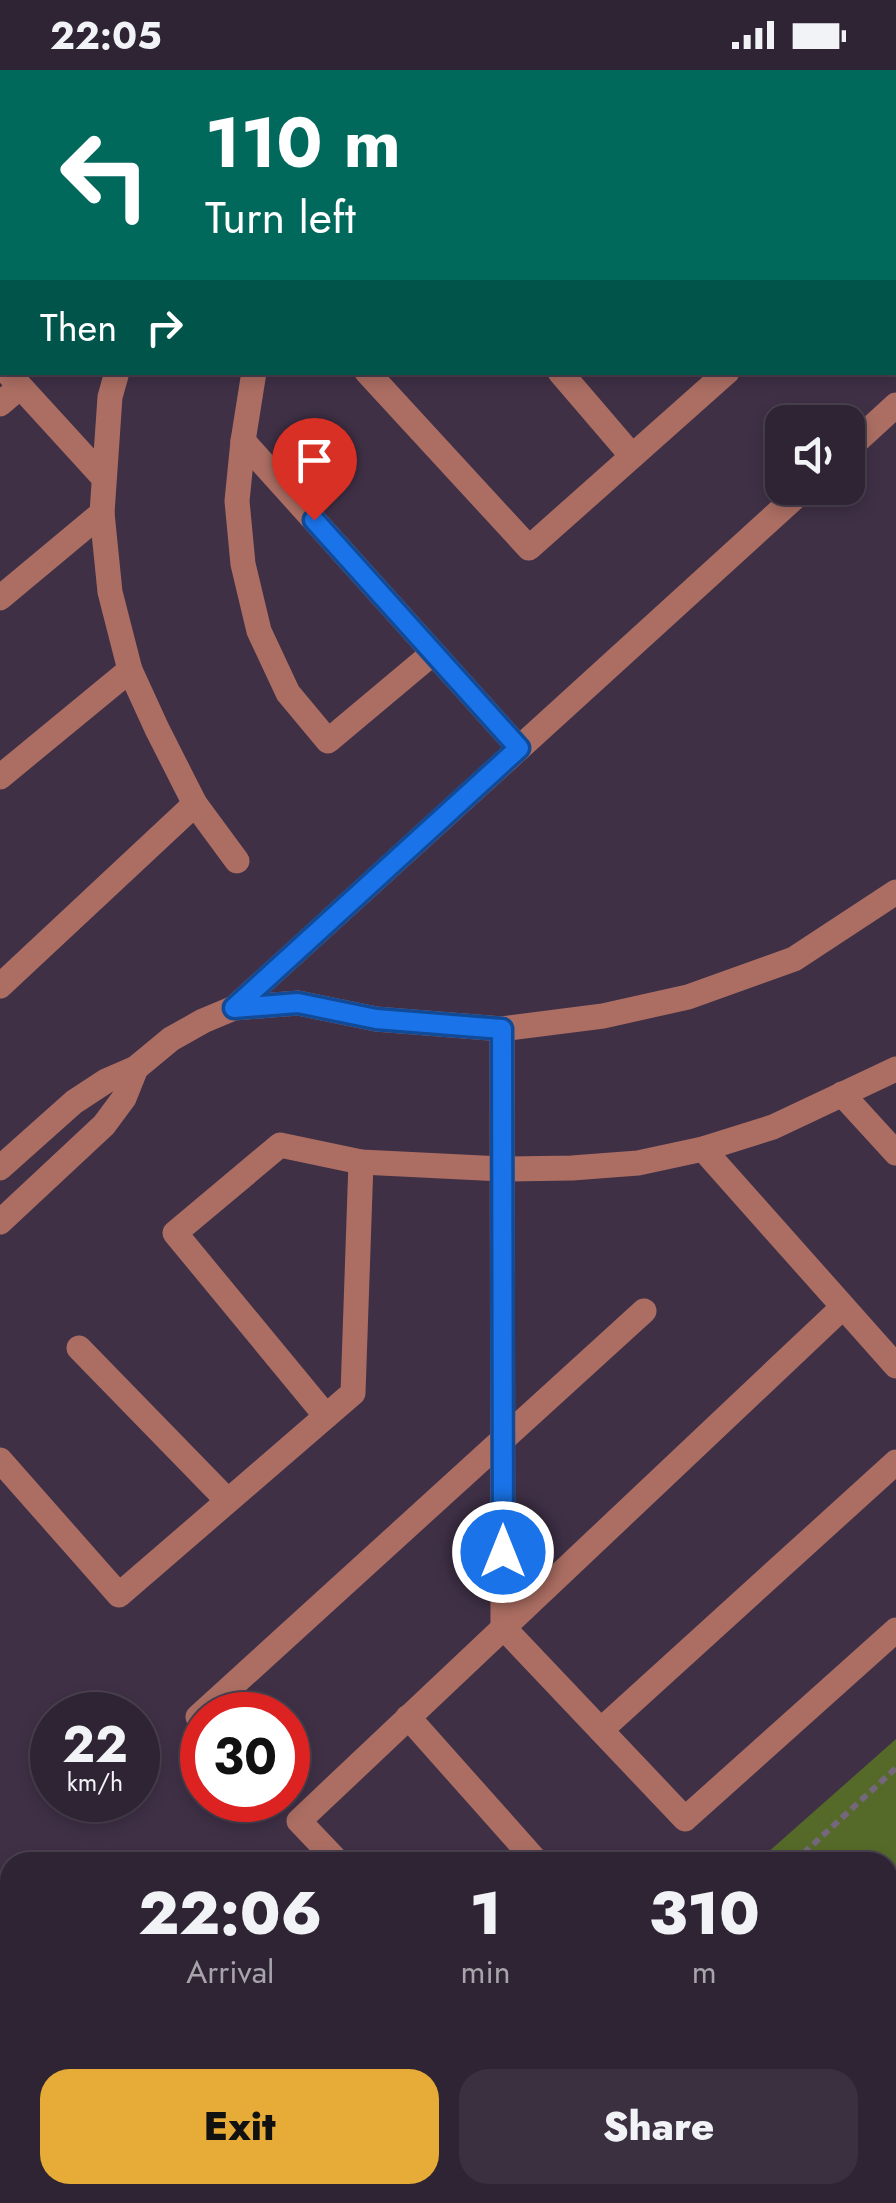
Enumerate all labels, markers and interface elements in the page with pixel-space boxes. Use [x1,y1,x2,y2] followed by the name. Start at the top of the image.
[50,8,162,63] text: 22:05
[205,92,401,193] text: 110 m
[40,110,170,240] icon: left
[205,185,356,250] text: Turn left
[40,300,117,355] text: Then
[137,300,192,355] icon: right
[765,405,865,505] map controls
[765,405,865,505] button: sound
[272,418,357,521] pin
[287,433,342,488] icon: arrive
[451,1500,555,1604] position arrow
[180,1692,310,1822] speed limit sign: 30
[62,1708,128,1781] text: 22
[67,1764,123,1800] text: km/h
[138,1870,322,1957] text: 22:06
[470,1870,501,1957] text: 1
[649,1870,760,1957] text: 310
[186,1949,274,1995] text: Arrival
[461,1949,511,1995] text: min
[692,1949,717,1995] text: m
[40,2069,439,2184] button: Exit
[459,2069,858,2184] button: Share

